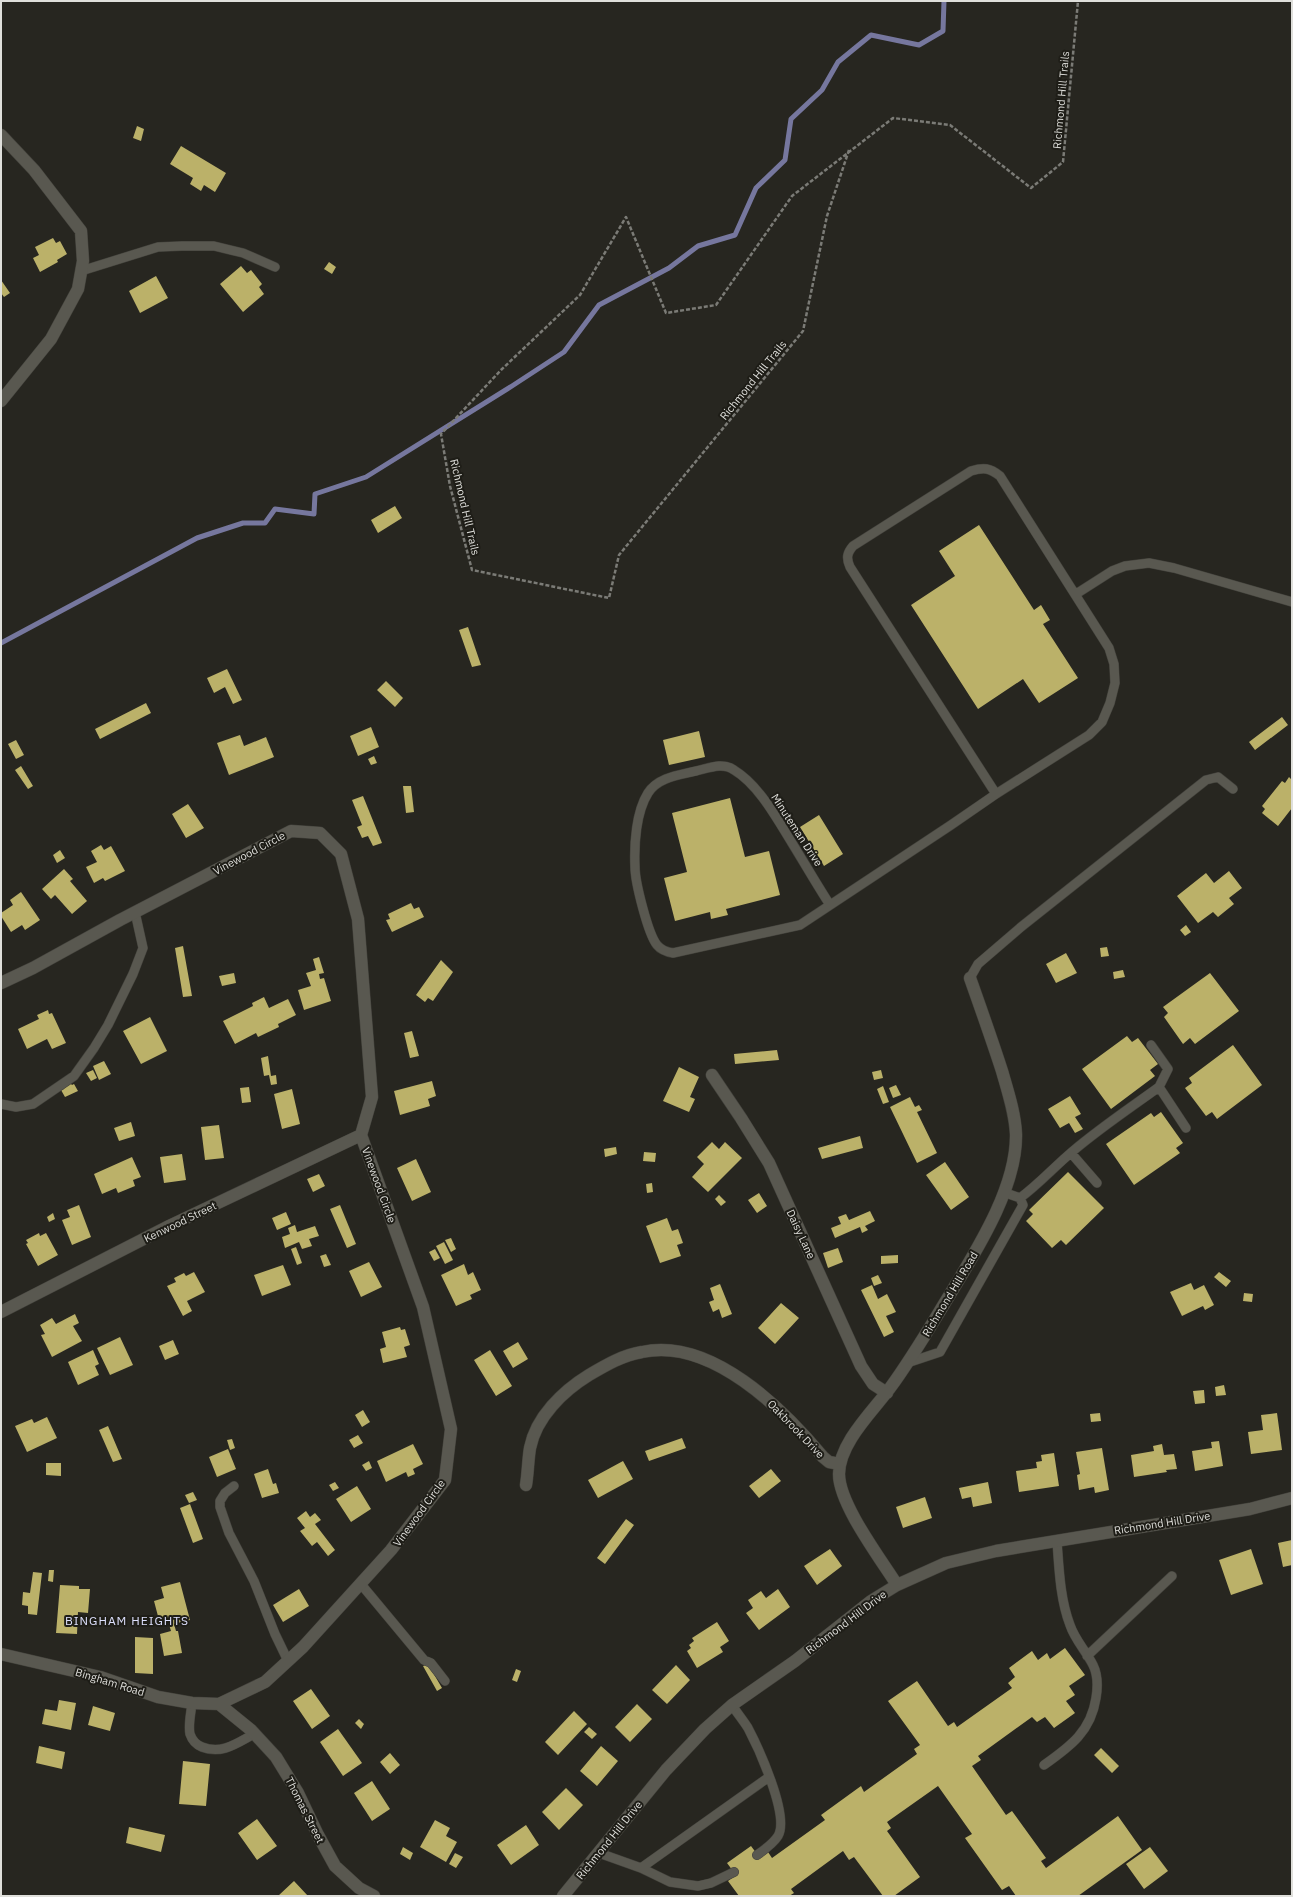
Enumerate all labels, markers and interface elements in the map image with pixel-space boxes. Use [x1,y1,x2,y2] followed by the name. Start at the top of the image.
[1050,50,1072,150] street label: Richmond Hill Trails
[717,337,789,423] street label: Richmond Hill Trails
[447,457,483,557] street label: Richmond Hill Trails
[768,791,826,869] street label: Minuteman Drive
[211,828,287,878] street label: Vinewood Circle
[359,1145,399,1225] street label: Vinewood Circle
[142,1198,219,1246] street label: Kenwood Street
[783,1207,819,1261] street label: Daisy Lane
[919,1249,981,1339] street label: Richmond Hill Road
[765,1397,827,1461] street label: Oakbrook Drive
[390,1477,448,1549] street label: Vinewood Circle
[1113,1508,1211,1538] street label: Richmond Hill Drive
[803,1587,889,1657] street label: Richmond Hill Drive
[65,1613,189,1628] district label: BINGHAM HEIGHTS
[74,1665,146,1699] street label: Bingham Road
[282,1775,328,1846] street label: Thomas Street
[573,1798,645,1882] street label: Richmond Hill Drive

